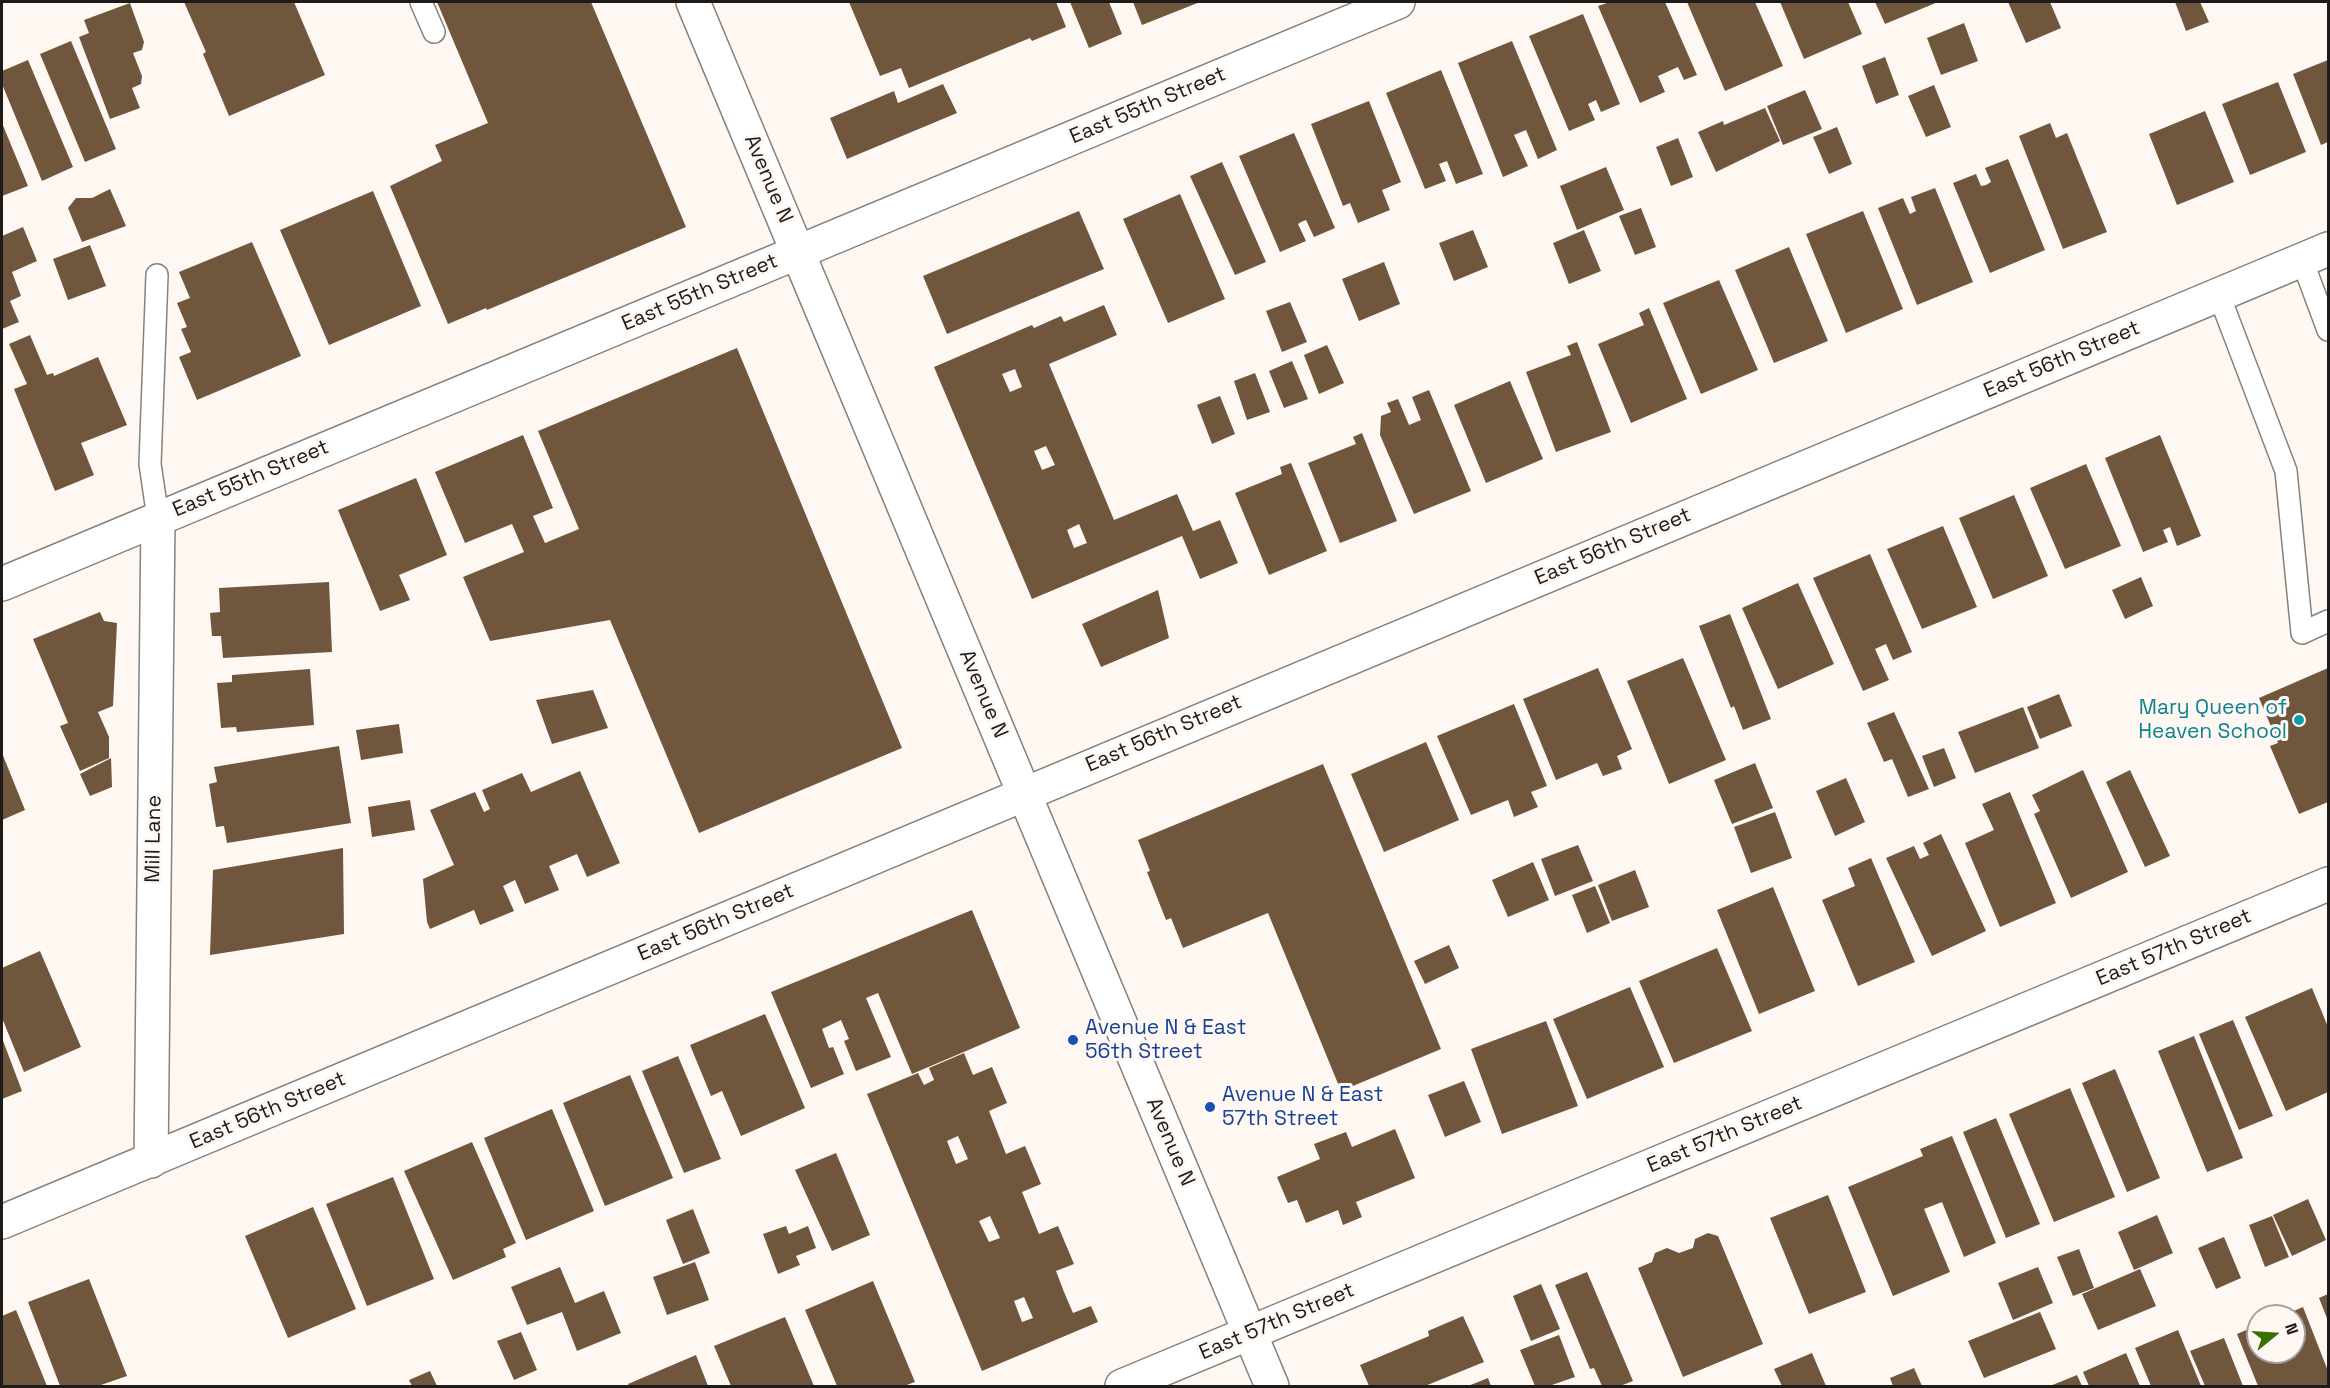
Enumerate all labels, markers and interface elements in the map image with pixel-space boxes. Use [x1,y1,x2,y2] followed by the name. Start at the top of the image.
[1066,62,1230,150] street label: East 55th Street
[738,131,798,227] street label: Avenue N
[618,249,782,337] street label: East 55th Street
[1980,316,2144,404] street label: East 56th Street
[169,435,333,523] street label: East 55th Street
[1531,503,1695,591] street label: East 56th Street
[953,646,1013,742] street label: Avenue N
[1082,690,1246,778] street label: East 56th Street
[2138,695,2287,745] place label: Mary Queen of Heaven School
[2292,713,2306,727] marker: Mary Queen of Heaven School
[141,795,167,883] street label: Mill Lane
[634,879,798,967] street label: East 56th Street
[2093,904,2255,992] street label: East 57th Street
[1085,1015,1246,1065] place label: Avenue N & East 56th Street
[1066,1033,1080,1047] marker: Avenue N & East 56th Street
[186,1067,350,1155] street label: East 56th Street
[1222,1082,1383,1132] place label: Avenue N & East 57th Street
[1644,1091,1806,1179] street label: East 57th Street
[1140,1094,1200,1190] street label: Avenue N
[1203,1100,1217,1114] marker: Avenue N & East 57th Street
[1196,1278,1358,1366] street label: East 57th Street
[2246,1304,2306,1364] north arrow
[2280,1321,2303,1337] text: N

